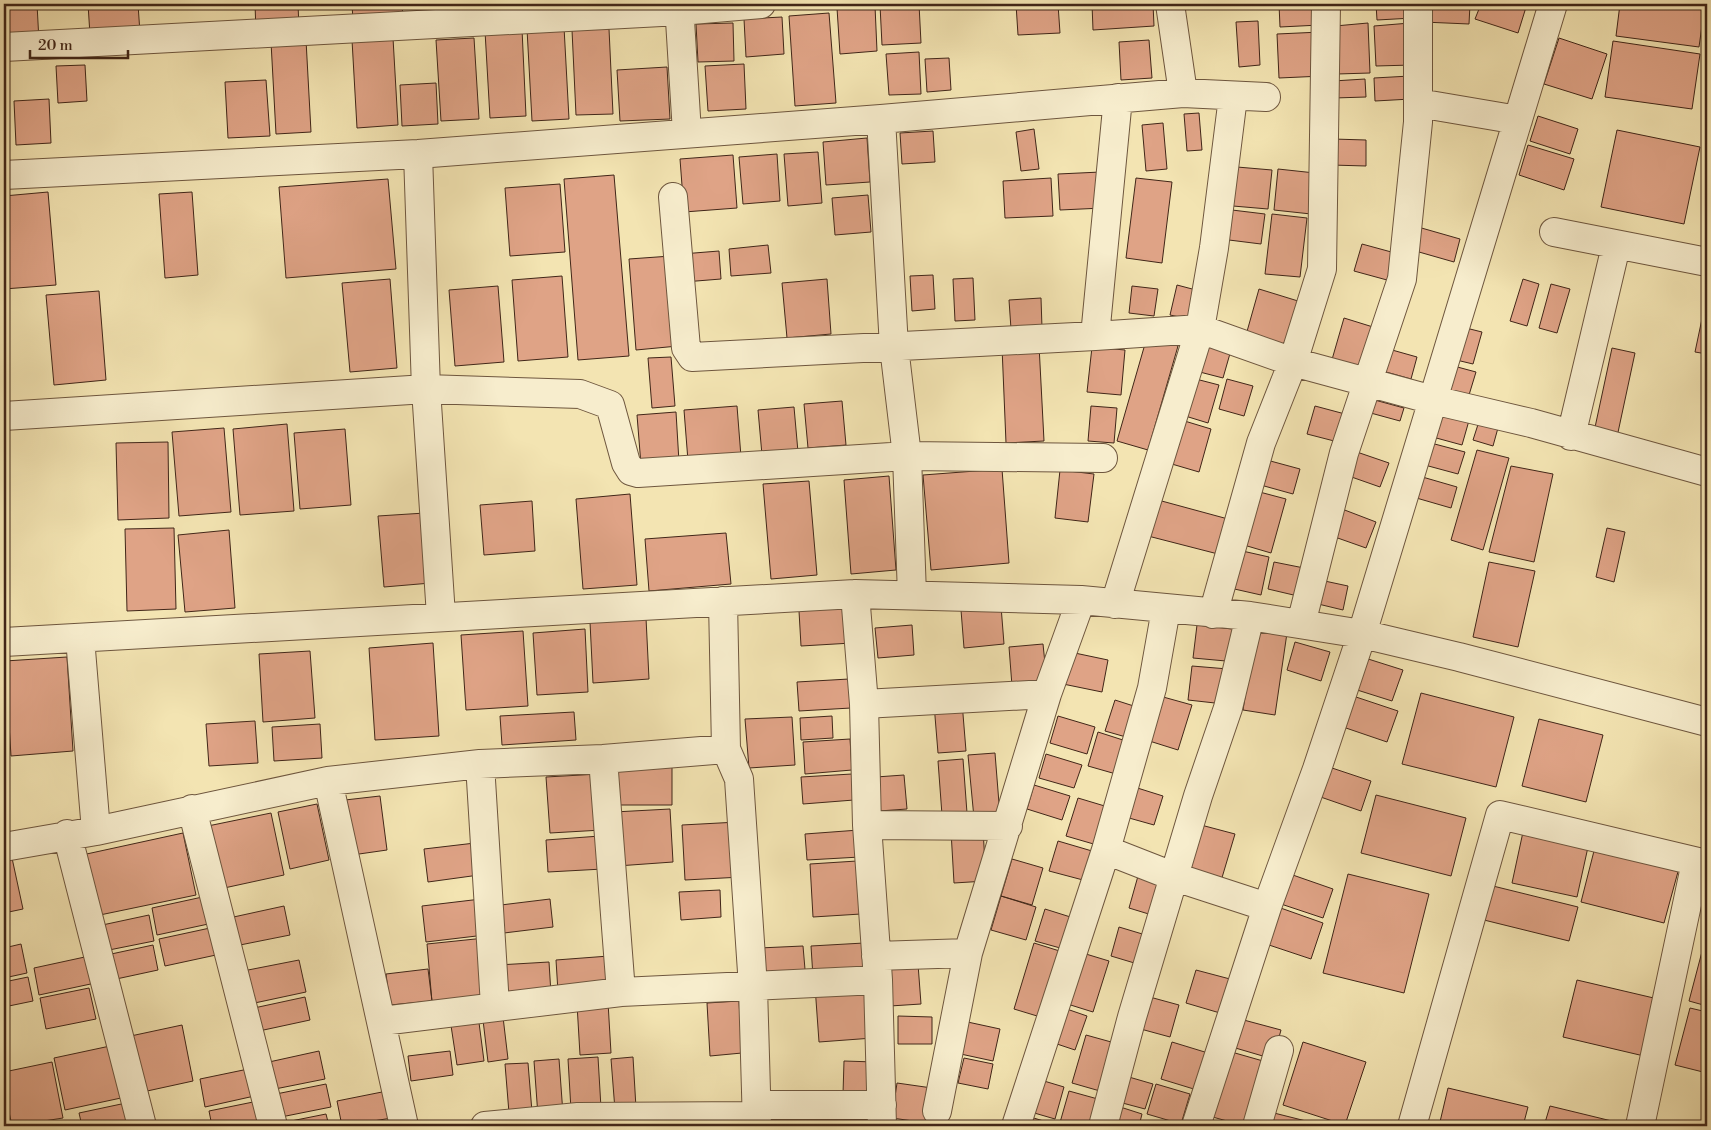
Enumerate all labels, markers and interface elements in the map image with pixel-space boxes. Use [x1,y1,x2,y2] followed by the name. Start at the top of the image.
[30,28,128,60] scale bar
[38,36,73,55] text: 20 m

